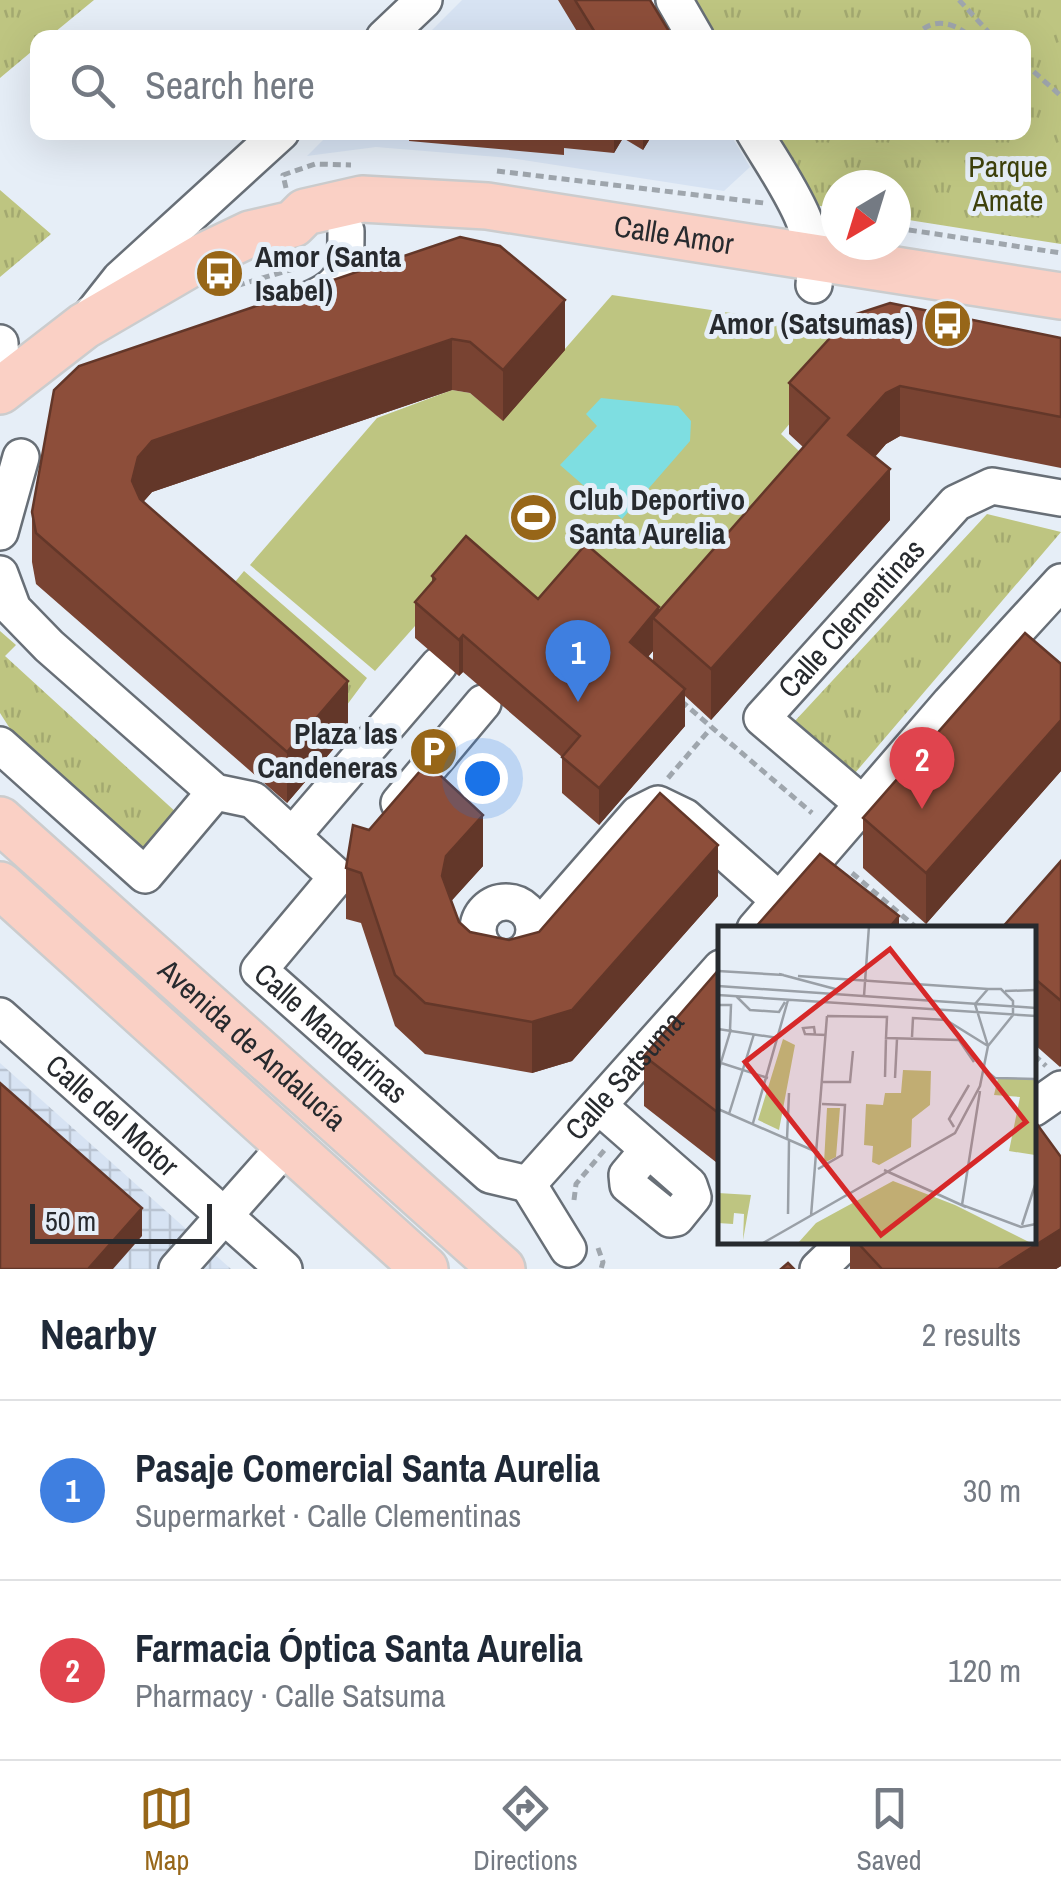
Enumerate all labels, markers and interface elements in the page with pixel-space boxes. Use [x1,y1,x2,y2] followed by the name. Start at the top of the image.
[30,30,1031,140] search box
[65,58,120,113] icon: search
[145,60,315,111] text: Search here
[968,146,1048,220] park label: Parque Amate
[821,170,911,260] north arrow
[611,205,737,264] street label: Calle Amor
[255,236,402,310] place label: Amor (Santa Isabel)
[194,248,246,300] bus stop icon: Amor (Santa Isabel)
[922,298,974,350] bus stop icon: Amor (Satsumas)
[709,303,913,343] place label: Amor (Satsumas)
[569,479,745,553] place label: Club Deportivo Santa Aurelia
[508,491,560,543] sports icon: Club Deportivo Santa Aurelia
[769,530,933,706] street label: Calle Clementinas
[546,620,610,702] pin: 1
[257,713,398,787] place label: Plaza las Candeneras
[407,725,459,777] parking icon: Plaza las Candeneras
[890,726,954,809] pin: 2
[457,753,508,804] your location
[718,926,1036,1244] inset map
[149,949,355,1139] street label: Avenida de Andalucía
[246,954,417,1112] street label: Calle Mandarinas
[556,1002,692,1148] street label: Calle Satsuma
[38,1045,188,1186] street label: Calle del Motor
[30,1199,212,1244] scale bar
[45,1202,96,1240] text: 50 m
[40,1306,157,1362] text: Nearby
[922,1313,1021,1356] text: 2 results
[135,1443,600,1494] text: Pasaje Comercial Santa Aurelia
[65,1469,80,1512] text: 1
[963,1469,1021,1512] text: 30 m
[135,1494,521,1537] text: Supermarket · Calle Clementinas
[135,1623,583,1674] text: Farmacia Óptica Santa Aurelia
[65,1649,80,1692] text: 2
[948,1649,1021,1692] text: 120 m
[135,1674,446,1717] text: Pharmacy · Calle Satsuma
[139,1781,194,1879] tab: Map
[473,1781,578,1879] tab: Directions
[857,1781,922,1879] tab: Saved

